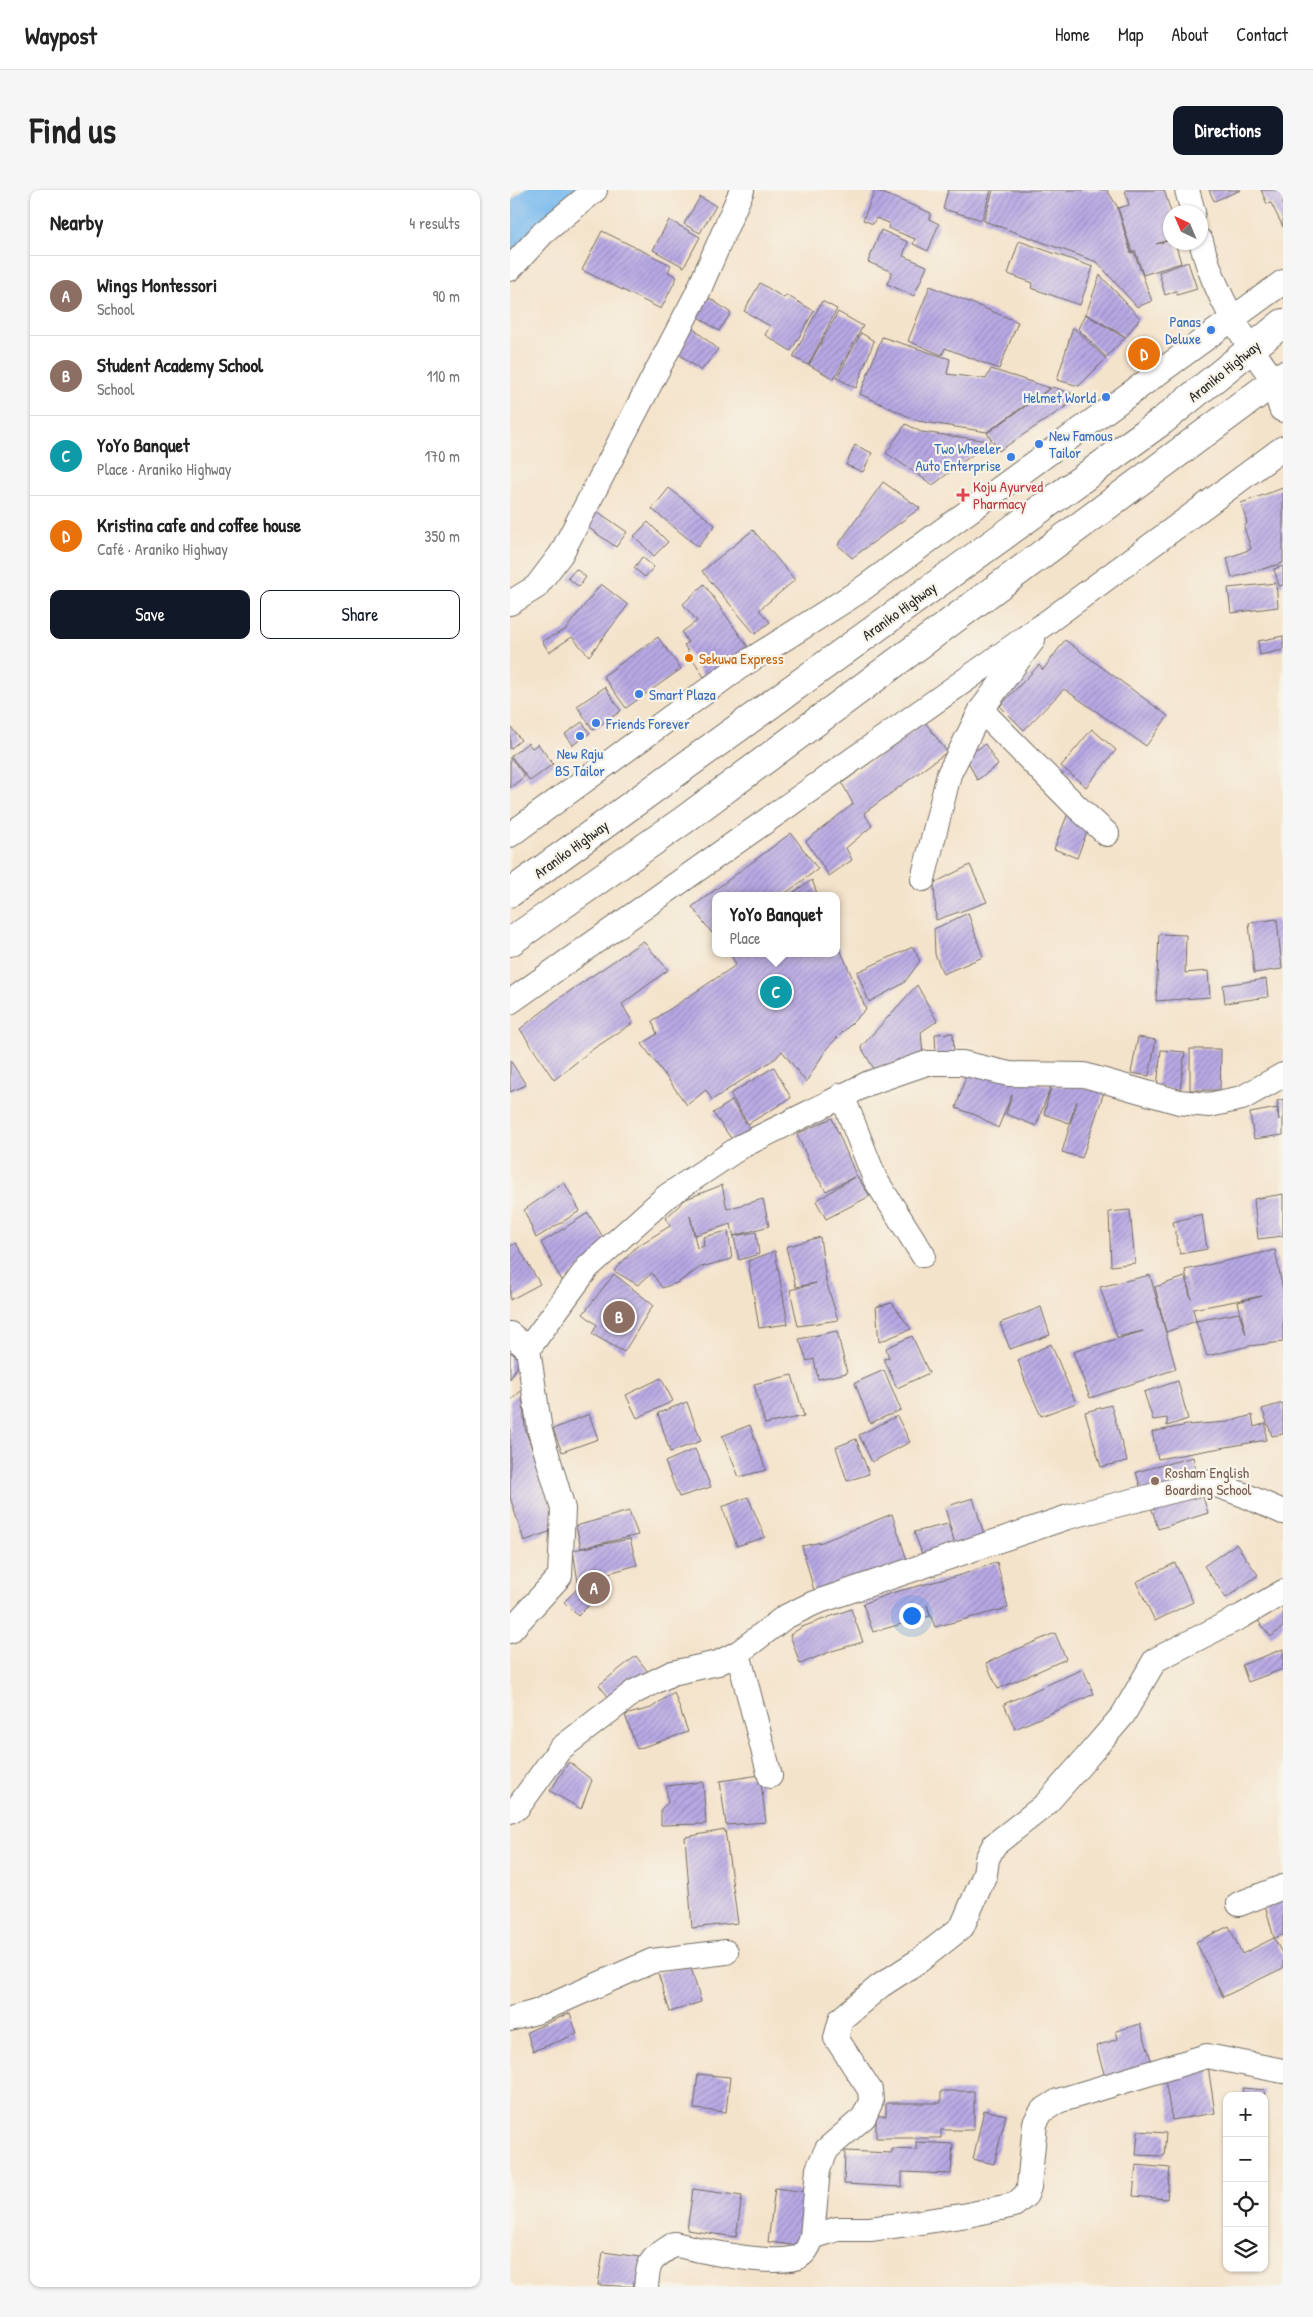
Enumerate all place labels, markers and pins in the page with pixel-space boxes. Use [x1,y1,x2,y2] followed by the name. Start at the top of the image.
[1165,311,1201,349] place label: Panas Deluxe
[1205,324,1217,336] marker: Panas Deluxe
[1128,335,1160,373] pin: D
[1023,387,1096,408] place label: Helmet World
[1100,391,1112,403] marker: Helmet World
[1049,425,1113,463] place label: New Famous Tailor
[915,438,1001,476] place label: Two Wheeler Auto Enterprise
[1033,438,1045,450] marker: New Famous Tailor
[1005,451,1017,463] marker: Two Wheeler Auto Enterprise
[973,476,1043,514] place label: Koju Ayurved Pharmacy
[957,489,969,501] marker: Koju Ayurved Pharmacy
[699,648,784,669] place label: Sekuwa Express
[683,652,695,664] marker: Sekuwa Express
[649,684,716,705] place label: Smart Plaza
[633,688,645,700] marker: Smart Plaza
[605,713,690,734] place label: Friends Forever
[590,717,602,729] marker: Friends Forever
[574,730,586,742] marker: New Raju BS Tailor
[555,743,605,781] place label: New Raju BS Tailor
[760,973,792,1011] pin: C
[603,1298,635,1336] pin: B
[1165,1462,1252,1500] place label: Rosham English Boarding School
[1149,1475,1161,1487] marker: Rosham English Boarding School
[578,1569,610,1607] pin: A

